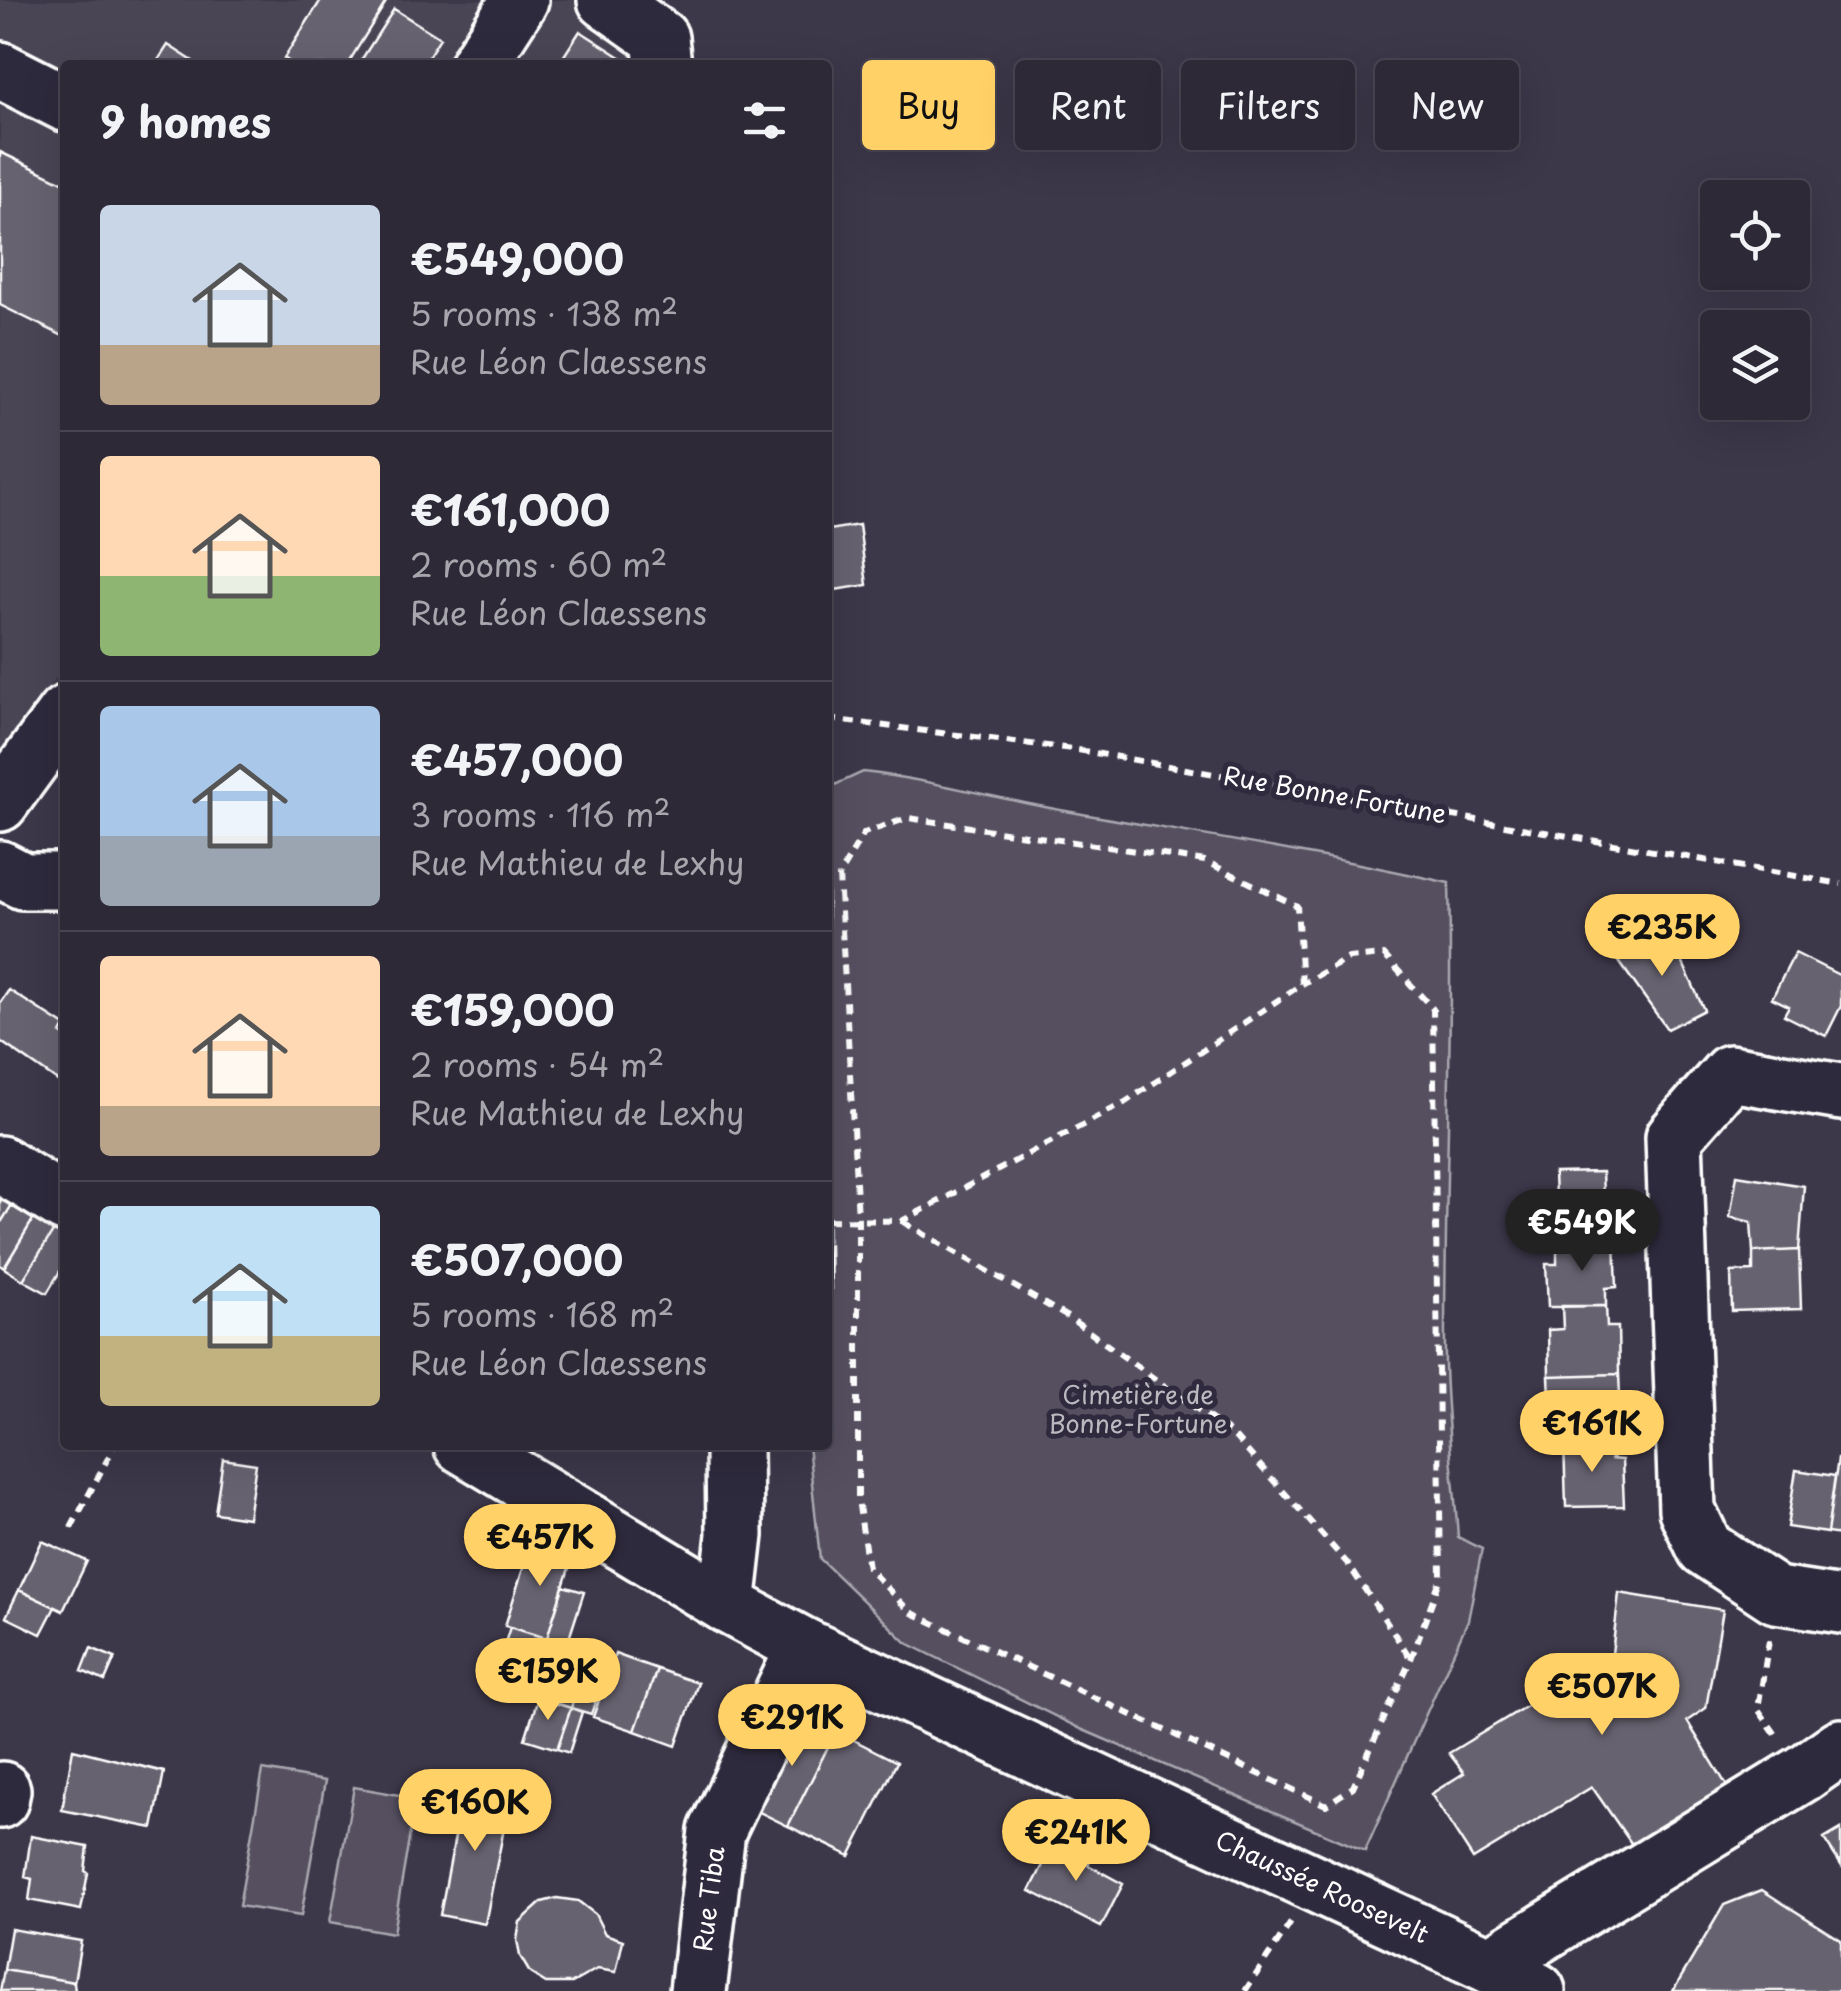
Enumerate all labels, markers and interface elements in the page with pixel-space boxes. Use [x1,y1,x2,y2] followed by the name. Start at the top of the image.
[862,60,995,150] chip: Buy
[1015,60,1161,150] chip: Rent
[1181,60,1355,150] chip: Filters
[1375,60,1519,150] chip: New
[100,89,271,152] text: 9 homes
[737,93,792,148] icon: filters
[1700,180,1810,420] map controls
[1700,180,1810,290] button: locate
[410,226,624,289] text: €549,000
[180,245,300,365] icon: home
[410,289,678,337] text: 5 rooms · 138 m²
[1700,310,1810,420] button: layers
[410,337,707,385] text: Rue Léon Claessens
[410,477,610,540] text: €161,000
[180,496,300,616] icon: home
[410,540,667,588] text: 2 rooms · 60 m²
[410,588,707,636] text: Rue Léon Claessens
[410,727,623,790] text: €457,000
[180,746,300,866] icon: home
[1221,756,1450,832] street label: Rue Bonne Fortune
[410,790,671,838] text: 3 rooms · 116 m²
[410,838,744,886] text: Rue Mathieu de Lexhy
[1592,894,1732,979] pin: €235K
[1607,902,1717,950] text: €235K
[410,977,615,1040] text: €159,000
[180,996,300,1116] icon: home
[410,1040,664,1088] text: 2 rooms · 54 m²
[410,1088,744,1136] text: Rue Mathieu de Lexhy
[1512,1189,1652,1274] pin: €549K
[1527,1197,1637,1245] text: €549K
[410,1227,623,1290] text: €507,000
[180,1246,300,1366] icon: home
[410,1290,674,1338] text: 5 rooms · 168 m²
[410,1338,707,1386] text: Rue Léon Claessens
[1048,1375,1228,1442] park label: Cimetière de Bonne-Fortune
[1522,1390,1662,1475] pin: €161K
[1542,1398,1642,1446] text: €161K
[470,1504,610,1589] pin: €457K
[486,1512,594,1560] text: €457K
[478,1638,618,1723] pin: €159K
[497,1646,599,1694] text: €159K
[1532,1653,1672,1738] pin: €507K
[1546,1661,1658,1709] text: €507K
[722,1684,862,1769] pin: €291K
[740,1692,844,1740] text: €291K
[405,1769,545,1854] pin: €160K
[420,1777,530,1825] text: €160K
[1006,1799,1146,1884] pin: €241K
[1024,1807,1128,1855] text: €241K
[1209,1820,1435,1952] street label: Chaussée Roosevelt
[683,1844,733,1954] street label: Rue Tiba

